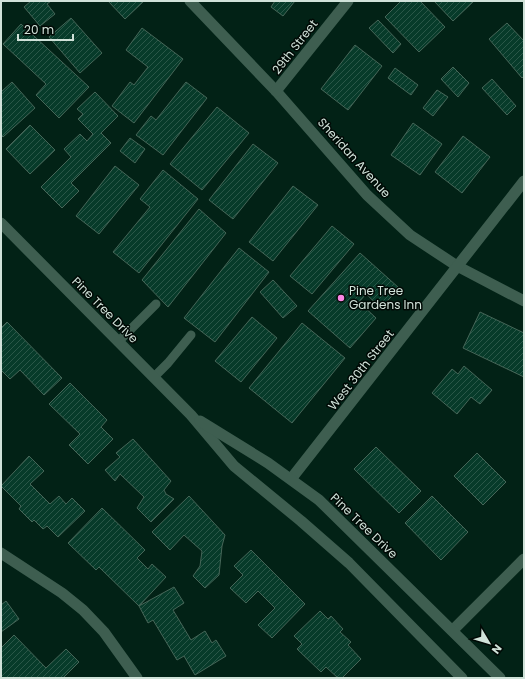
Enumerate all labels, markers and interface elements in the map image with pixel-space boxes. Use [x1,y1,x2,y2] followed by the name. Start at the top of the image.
[18,16,73,42] scale bar
[268,16,321,77] street label: 29th Street
[24,21,54,38] text: 20 m
[314,114,395,201] street label: Sheridan Avenue
[68,273,142,347] street label: Pine Tree Drive
[349,282,422,313] place label: Pine Tree Gardens Inn
[336,293,346,303] marker: Pine Tree Gardens Inn
[324,326,397,414] street label: West 30th Street
[327,489,402,562] street label: Pine Tree Drive
[469,623,509,663] north arrow
[488,641,506,657] text: N

